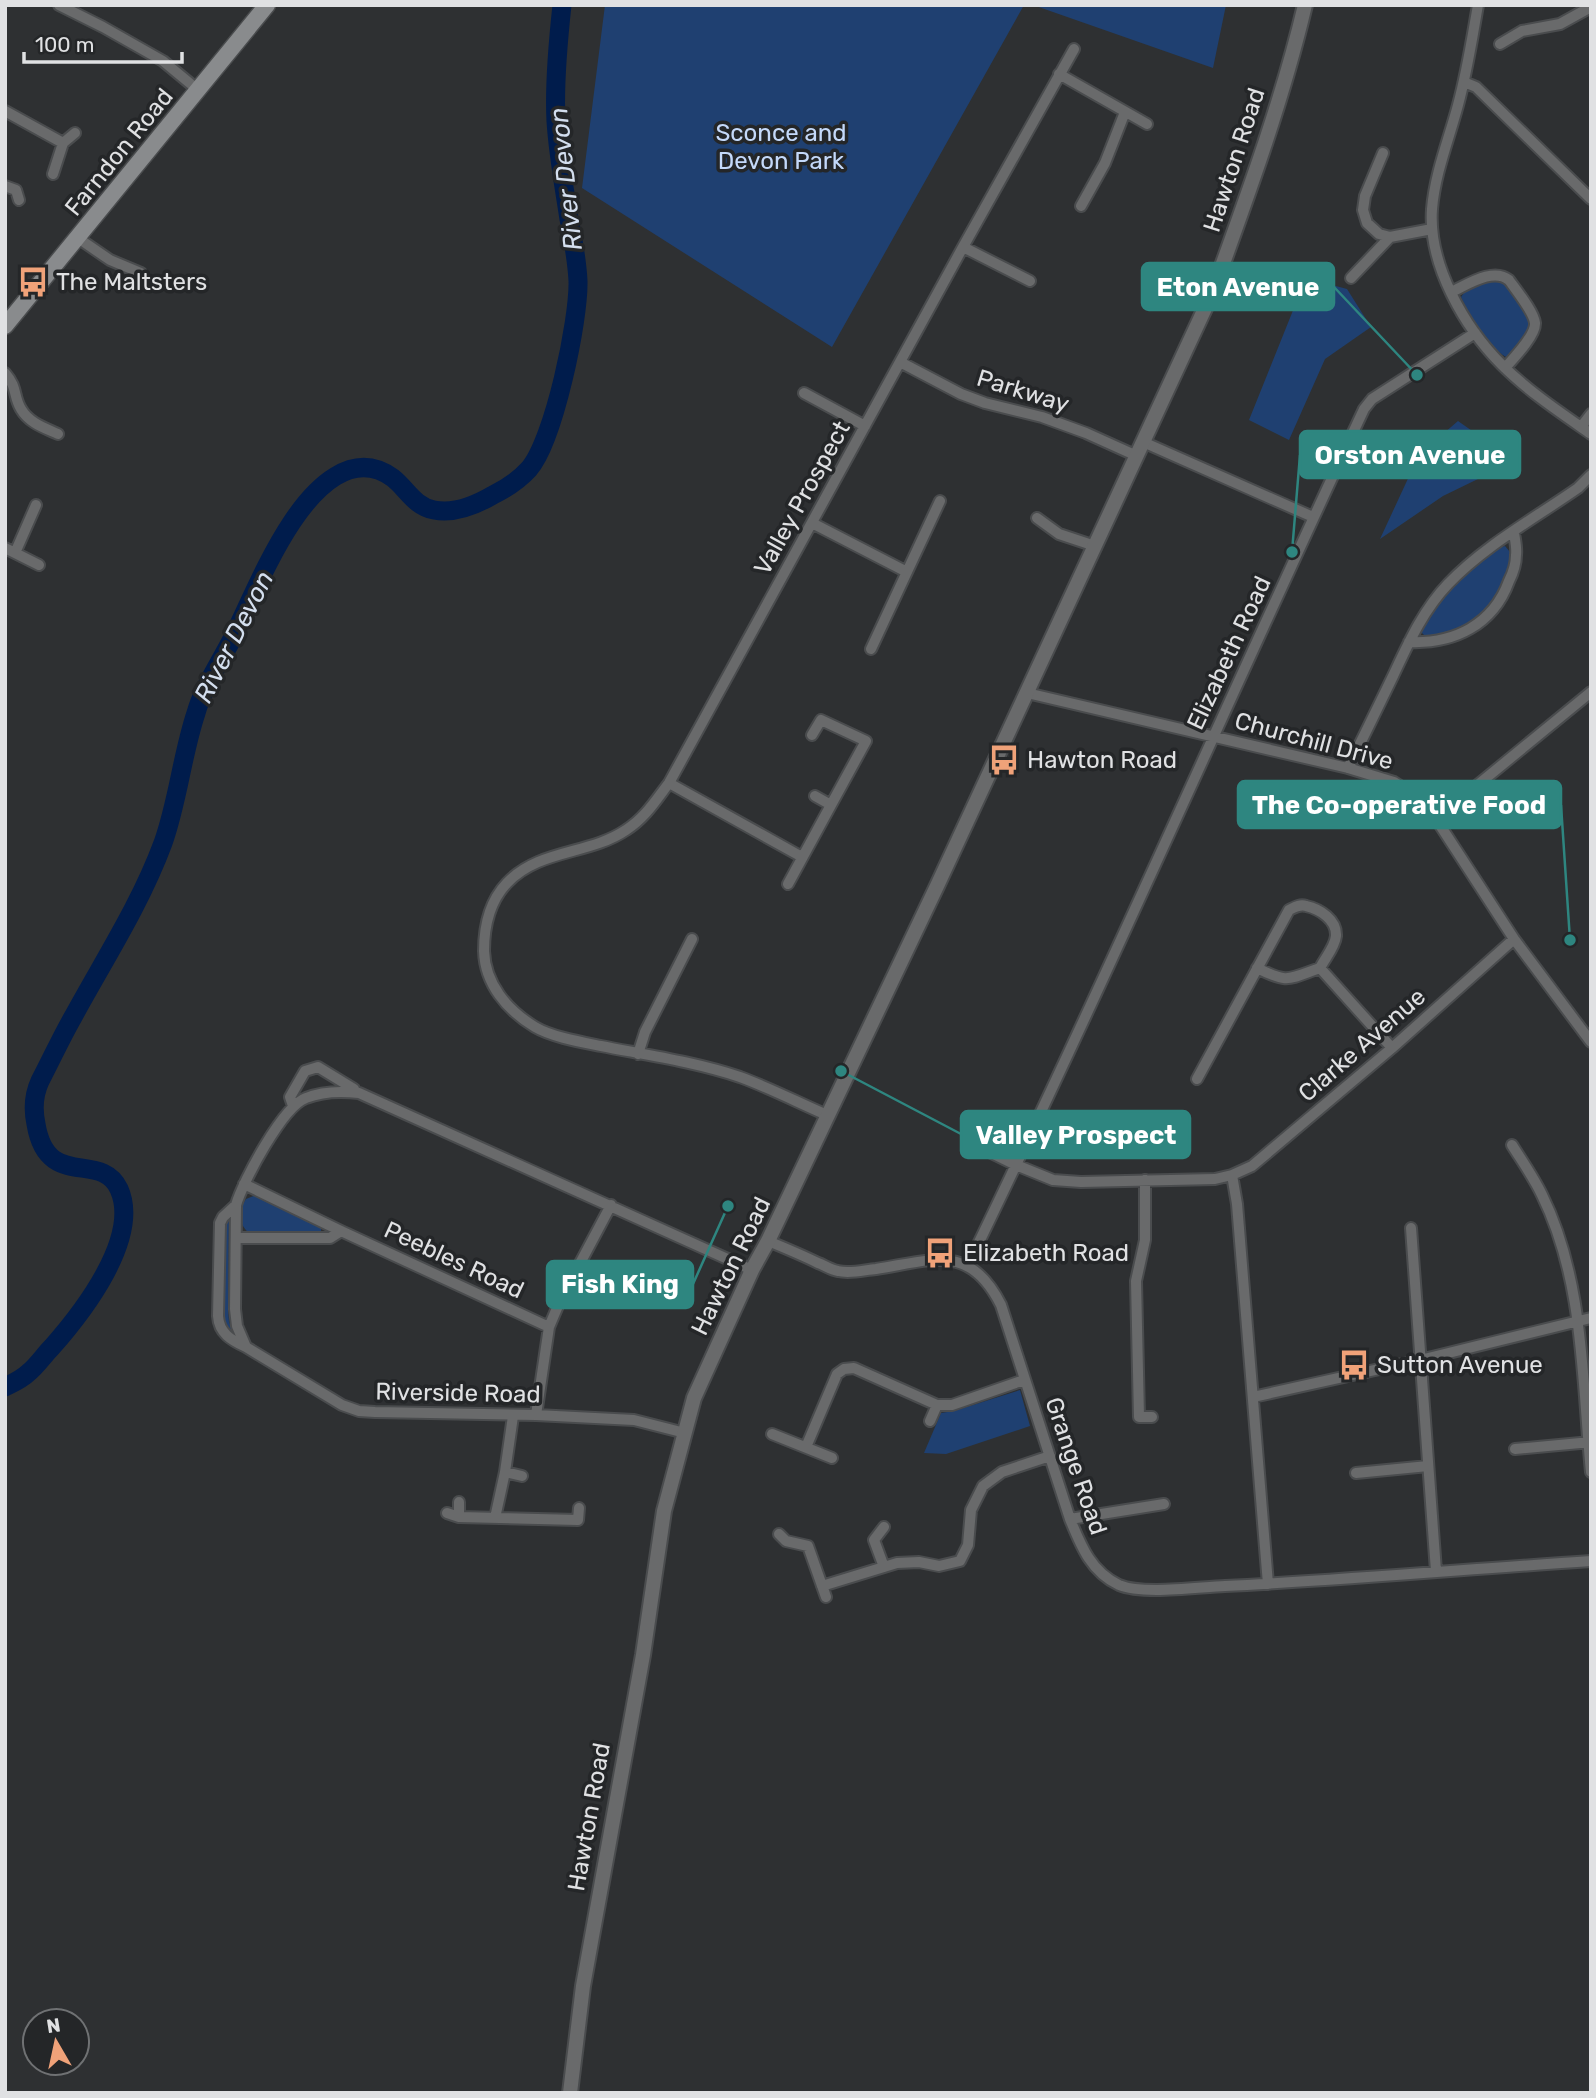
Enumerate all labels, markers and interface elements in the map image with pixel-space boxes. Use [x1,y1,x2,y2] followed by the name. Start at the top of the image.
[24,21,182,65] scale bar
[35,32,94,57] text: 100 m
[59,83,179,221] street label: Farndon Road
[1198,84,1270,236] street label: Hawton Road
[543,106,589,252] water label: River Devon
[715,119,847,175] park label: Sconce and Devon Park
[1142,263,1334,310] callout: Eton Avenue
[16,265,50,299] bus stop icon: The Maltsters
[56,268,207,296] place label: The Maltsters
[1157,272,1319,303] text: Eton Avenue
[973,364,1073,418] street label: Parkway
[748,416,856,580] street label: Valley Prospect
[1300,431,1520,478] callout: Orston Avenue
[1314,440,1506,471] text: Orston Avenue
[187,566,281,708] water label: River Devon
[1181,572,1277,734] street label: Elizabeth Road
[1232,706,1396,776] street label: Churchill Drive
[987,743,1021,777] bus stop icon: Hawton Road
[1027,746,1177,774] place label: Hawton Road
[1238,781,1561,828] callout: The Co-operative Food
[1252,790,1546,821] text: The Co-operative Food
[1293,982,1431,1108] street label: Clarke Avenue
[961,1111,1190,1158] callout: Valley Prospect
[976,1120,1176,1151] text: Valley Prospect
[686,1192,776,1340] street label: Hawton Road
[380,1215,528,1305] street label: Peebles Road
[923,1236,957,1270] bus stop icon: Elizabeth Road
[963,1239,1129,1267] place label: Elizabeth Road
[547,1261,693,1308] callout: Fish King
[561,1269,679,1300] text: Fish King
[1337,1348,1371,1382] bus stop icon: Sutton Avenue
[1377,1351,1543,1379] place label: Sutton Avenue
[375,1378,541,1408] street label: Riverside Road
[1039,1394,1113,1538] street label: Grange Road
[562,1741,616,1893] street label: Hawton Road
[21,2007,91,2077] north arrow
[45,2013,62,2038] text: N

